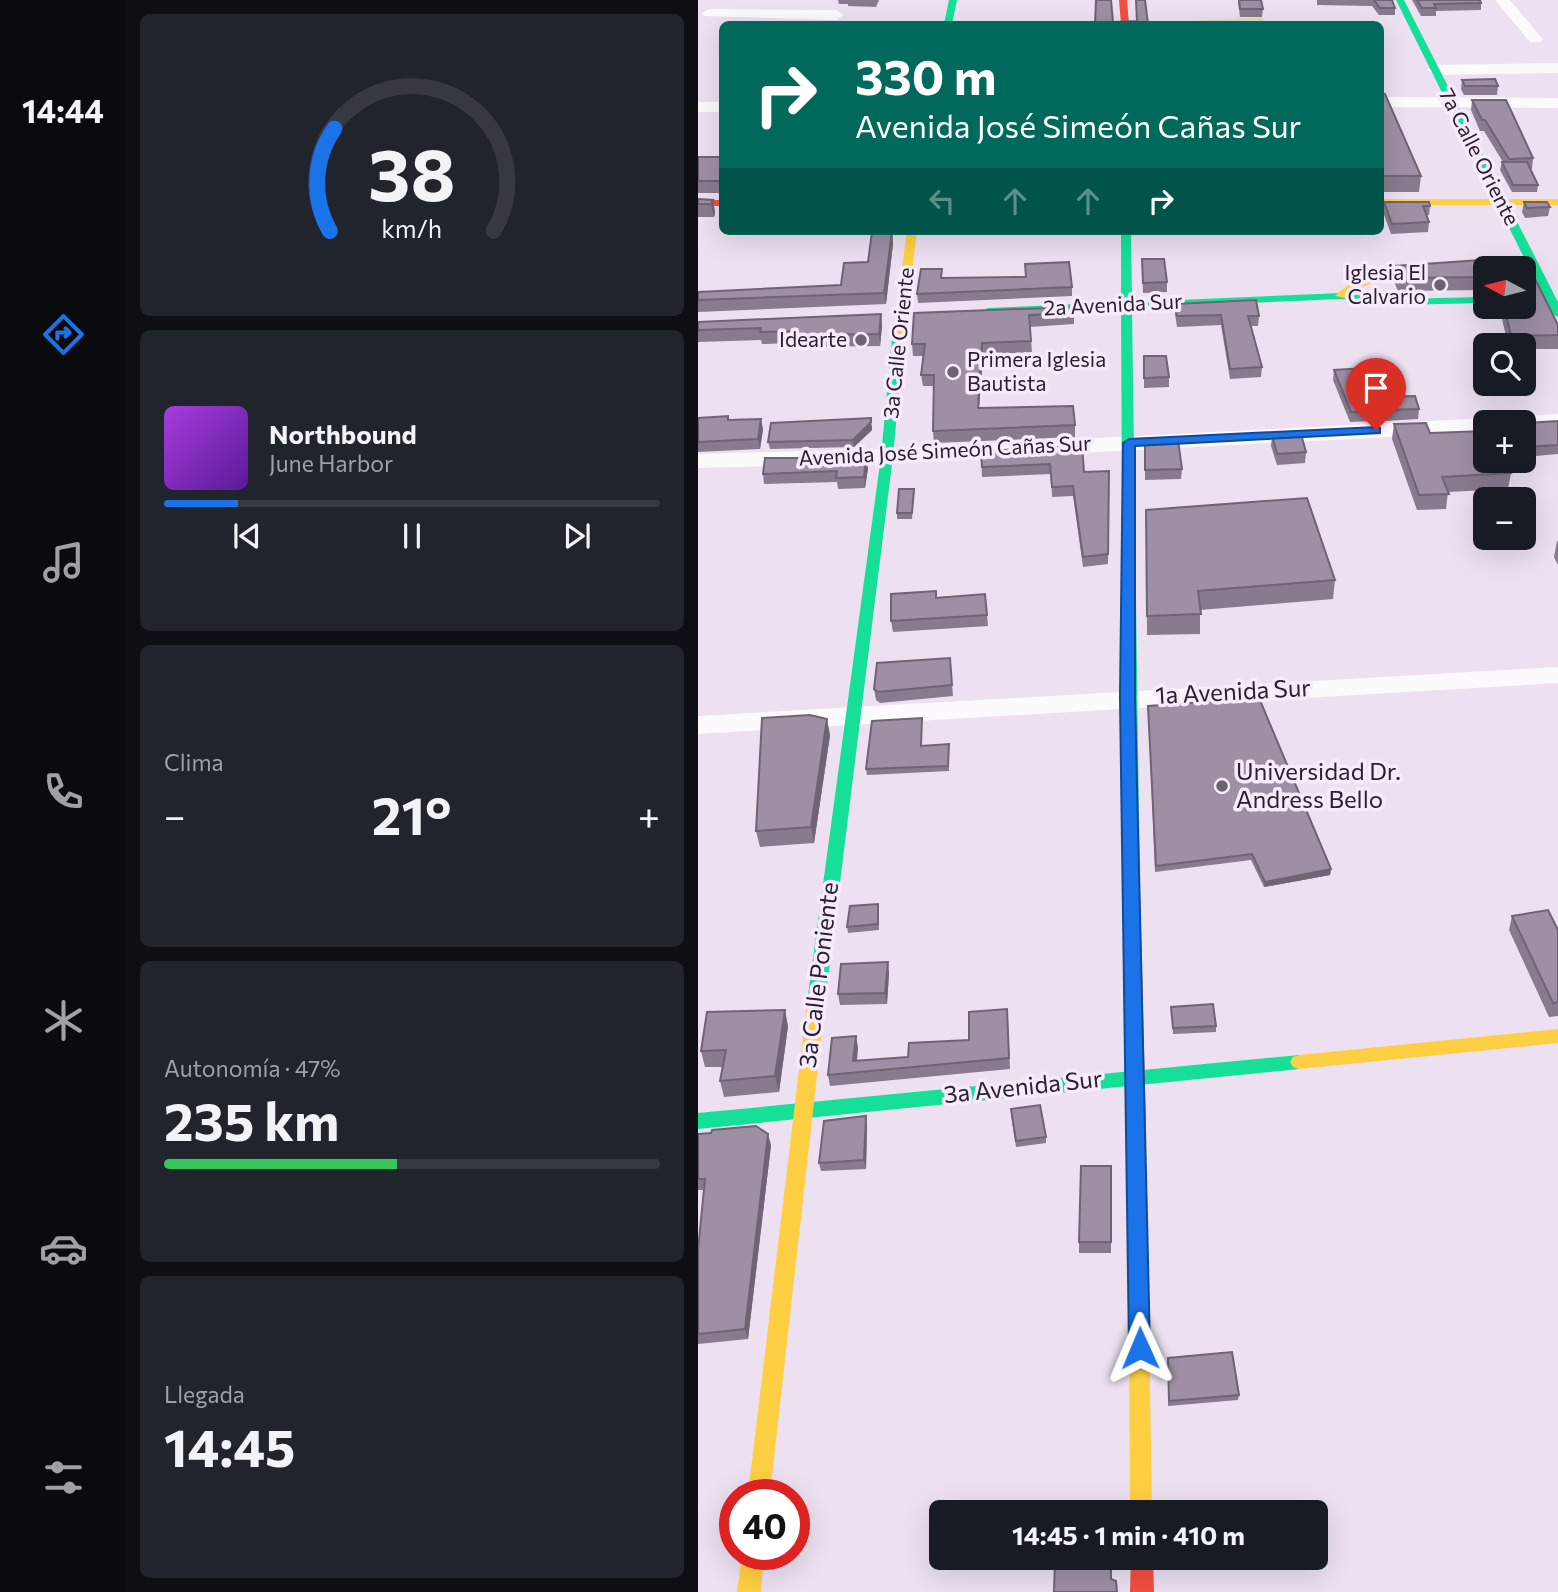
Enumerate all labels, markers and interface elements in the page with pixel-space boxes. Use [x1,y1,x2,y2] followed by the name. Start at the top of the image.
[855,45,996,105] text: 330 m
[740,49,831,140] icon: right
[1435,84,1526,229] street label: 7a Calle Oriente
[22,90,104,130] text: 14:44
[855,105,1301,145] text: Avenida José Simeón Cañas Sur
[368,127,456,216] text: 38
[923,182,961,220] icon: left
[996,182,1034,220] icon: ahead
[1069,182,1107,220] icon: ahead
[1142,182,1180,220] icon: right
[382,213,442,243] text: km/h
[1473,256,1536,318] north arrow
[1473,256,1536,550] map controls
[1345,259,1426,308] place label: Iglesia El Calvario
[877,266,918,420] street label: 3a Calle Oriente
[1432,277,1448,293] marker: Iglesia El Calvario
[1043,287,1183,320] street label: 2a Avenida Sur
[39,310,88,359] icon: directions
[779,326,847,351] place label: Idearte
[853,332,869,348] marker: Idearte
[1473,333,1536,396] button: search
[967,346,1106,395] place label: Primera Iglesia Bautista
[1346,358,1406,430] pin
[945,364,961,380] marker: Primera Iglesia Bautista
[1357,369,1395,407] icon: arrive
[1473,410,1536,473] button: +
[269,418,417,449] text: Northbound
[798,429,1092,470] street label: Avenida José Simeón Cañas Sur
[269,449,393,477] text: June Harbor
[1473,487,1536,550] button: −
[228,517,266,555] icon: previous
[393,517,431,555] icon: pause
[558,517,596,555] icon: next
[39,538,88,587] icon: music
[1154,672,1312,709] street label: 1a Avenida Sur
[164,748,224,776] text: Clima
[1236,756,1401,813] place label: Universidad Dr. Andress Bello
[39,767,88,816] icon: phone
[1214,778,1230,794] marker: Universidad Dr. Andress Bello
[372,782,451,846] text: 21°
[164,791,186,838] text: −
[638,791,660,838] text: +
[792,880,843,1069] street label: 3a Calle Poniente
[39,996,88,1045] icon: climate
[164,1054,340,1082] text: Autonomía · 47%
[942,1063,1104,1108] street label: 3a Avenida Sur
[164,1088,339,1152] text: 235 km
[39,1224,88,1273] icon: car
[1103,1311,1177,1385] position arrow
[164,1380,245,1408] text: Llegada
[164,1414,295,1478] text: 14:45
[39,1453,88,1502] icon: filters
[719,1479,810,1570] speed limit sign: 40
[1012,1519,1245,1550] text: 14:45 · 1 min · 410 m

